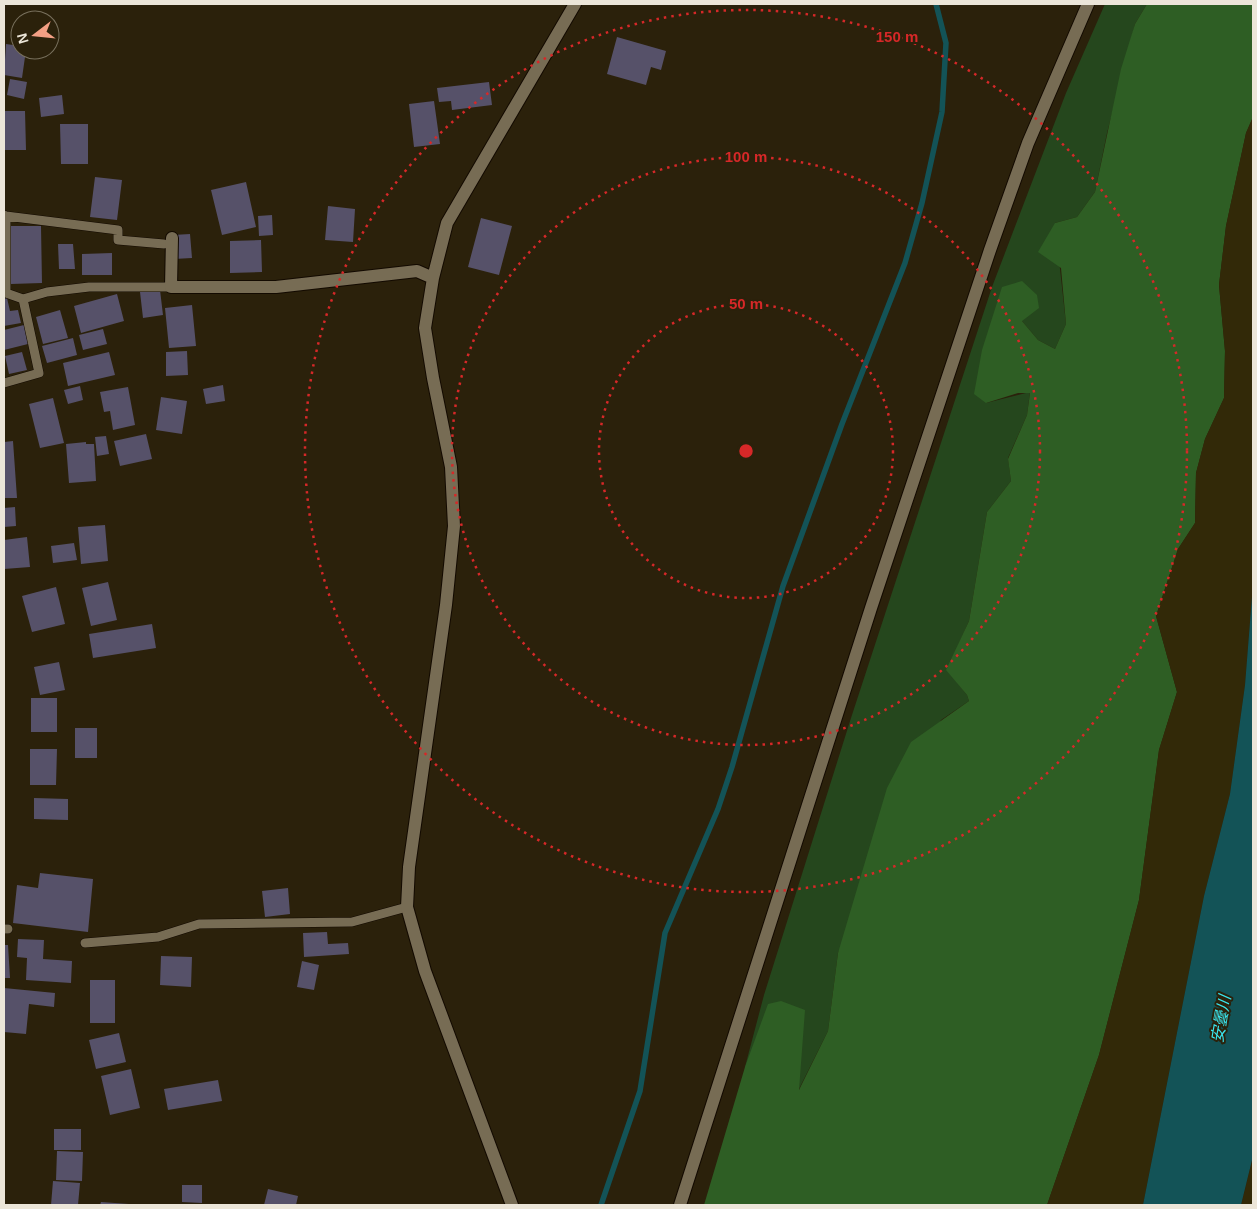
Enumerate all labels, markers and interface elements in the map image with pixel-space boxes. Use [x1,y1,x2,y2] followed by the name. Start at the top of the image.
[10,10,60,60] north arrow
[876,28,918,45] text: 150 m
[13,32,32,46] text: N
[725,148,767,165] text: 100 m
[729,295,763,312] text: 50 m
[737,442,755,460] centre of rings
[1208,992,1234,1044] water label: 安曇川

